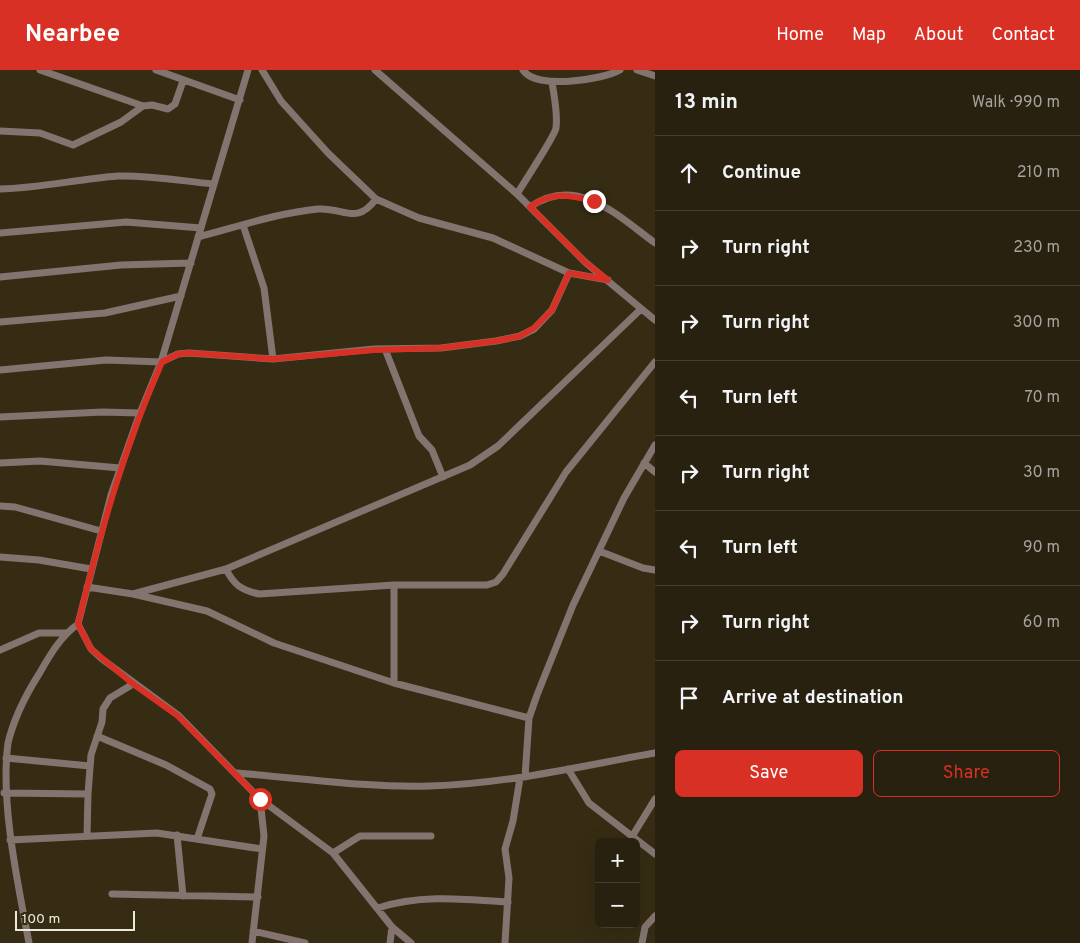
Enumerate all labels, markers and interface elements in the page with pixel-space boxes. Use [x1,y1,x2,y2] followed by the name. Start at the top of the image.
[25,20,120,50] text: Nearbee
[776,24,824,47] text: Home
[852,24,886,47] text: Map
[914,24,963,47] text: About
[991,24,1055,47] text: Contact
[675,89,738,116] text: 13 min
[972,93,1060,113] text: Walk · 990 m
[675,159,703,187] icon: ahead
[722,161,801,185] text: Continue
[1017,163,1060,183] text: 210 m
[583,190,606,213] route end
[675,234,703,262] icon: right
[722,236,810,260] text: Turn right
[1013,238,1060,258] text: 230 m
[675,309,703,337] icon: right
[722,311,810,335] text: Turn right
[1013,313,1060,333] text: 300 m
[675,384,703,412] icon: left
[722,386,798,410] text: Turn left
[1025,388,1060,408] text: 70 m
[675,459,703,487] icon: right
[722,461,810,485] text: Turn right
[1023,463,1060,483] text: 30 m
[675,534,703,562] icon: left
[722,536,798,560] text: Turn left
[1023,538,1060,558] text: 90 m
[675,609,703,637] icon: right
[722,611,810,635] text: Turn right
[1023,613,1060,633] text: 60 m
[675,684,703,712] icon: arrive
[722,686,903,710] text: Arrive at destination
[675,750,863,797] button: Save
[873,750,1060,797] button: Share
[249,788,272,811] route start
[595,838,640,928] map controls
[595,838,640,883] button: +
[595,883,640,928] button: −
[15,908,135,931] scale bar
[22,911,60,928] text: 100 m

